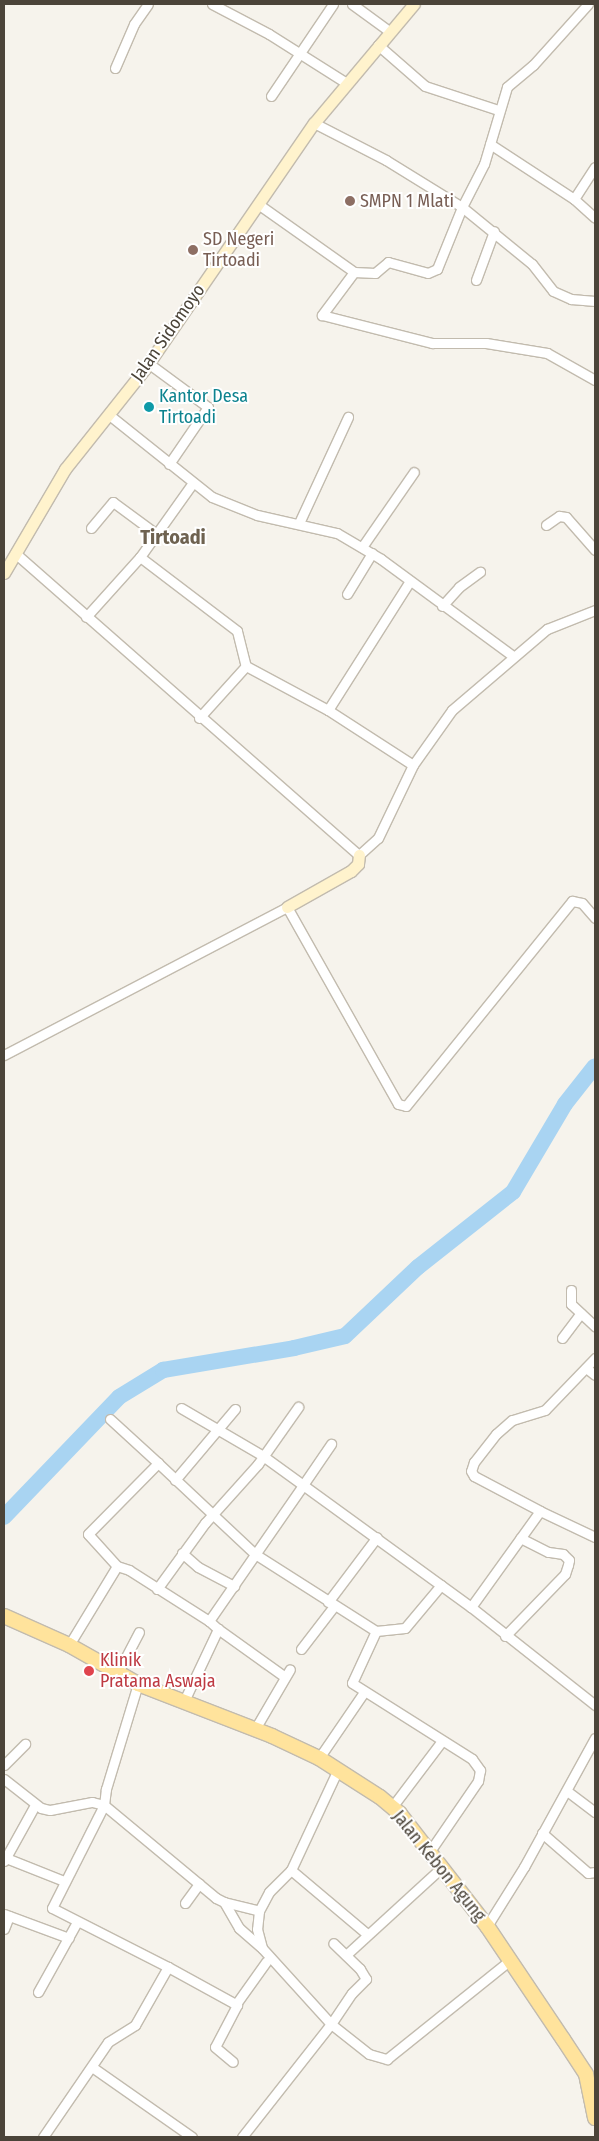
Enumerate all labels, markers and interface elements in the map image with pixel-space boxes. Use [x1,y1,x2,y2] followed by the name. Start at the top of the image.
[360,190,454,212] place label: SMPN 1 Mlati
[344,195,356,207] marker: SMPN 1 Mlati
[203,229,274,272] place label: SD Negeri Tirtoadi
[187,244,199,256] marker: SD Negeri Tirtoadi
[126,280,210,386] street label: Jalan Sidomoyo
[159,386,248,428] place label: Kantor Desa Tirtoadi
[143,401,155,413] marker: Kantor Desa Tirtoadi
[140,525,206,549] district label: Tirtoadi
[100,1650,216,1692] place label: Klinik Pratama Aswaja
[82,1664,96,1678] marker: Klinik Pratama Aswaja
[388,1806,490,1926] street label: Jalan Kebon Agung

